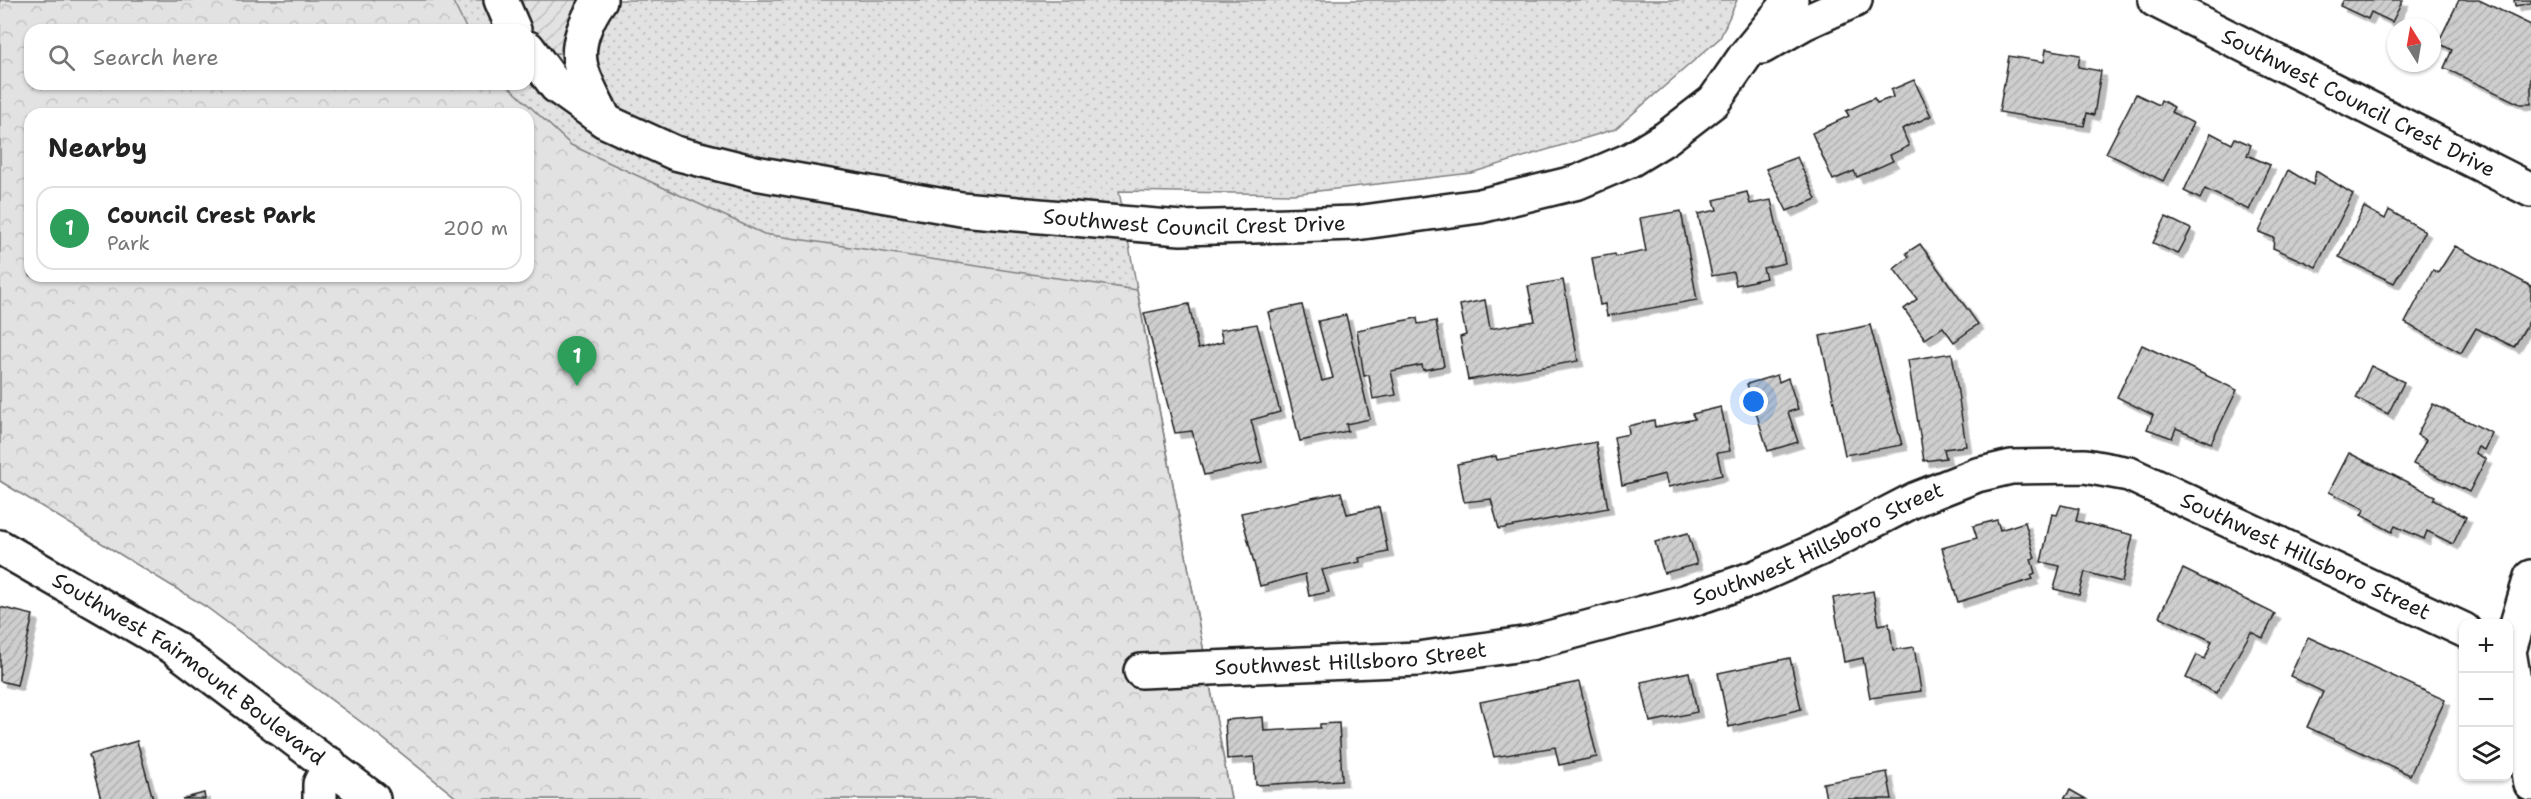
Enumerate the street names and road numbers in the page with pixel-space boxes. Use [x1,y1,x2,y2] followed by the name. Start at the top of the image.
[2217,22,2500,184] street label: Southwest Council Crest Drive
[1042,202,1346,242] street label: Southwest Council Crest Drive
[1689,476,1947,612] street label: Southwest Hillsboro Street
[2176,486,2435,626] street label: Southwest Hillsboro Street
[47,566,331,772] street label: Southwest Fairmount Boulevard
[1214,635,1488,682] street label: Southwest Hillsboro Street

